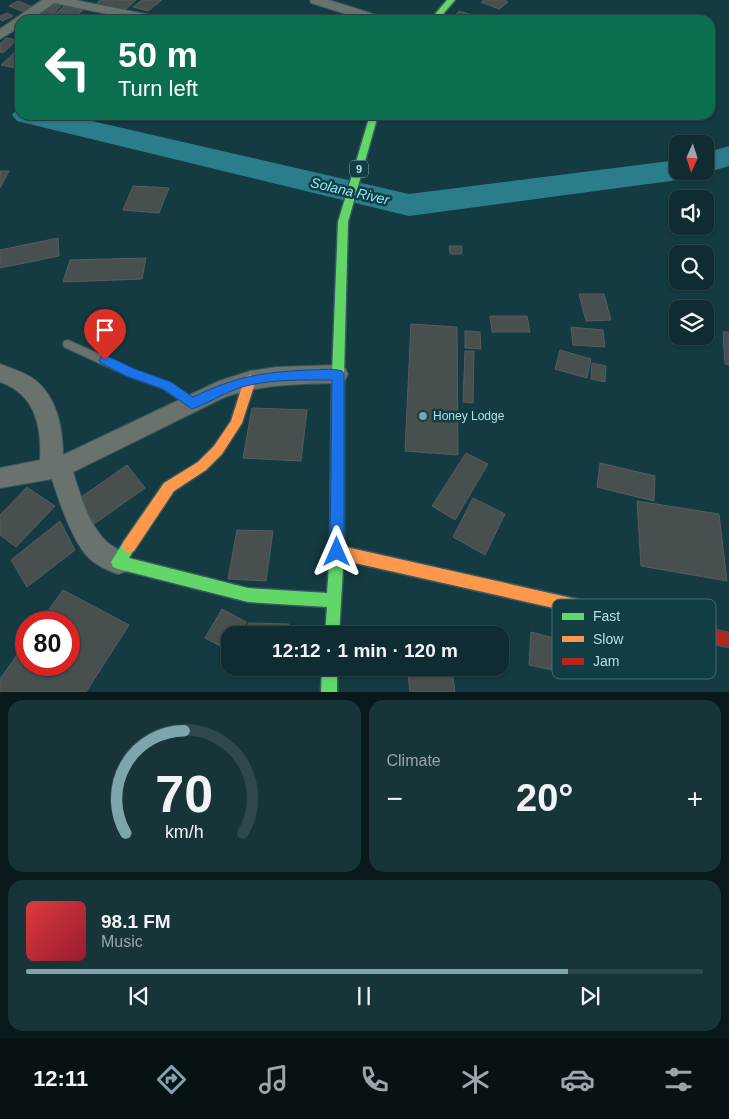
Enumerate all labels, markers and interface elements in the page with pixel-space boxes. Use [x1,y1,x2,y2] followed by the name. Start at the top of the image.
[35,35,100,100] icon: left
[118,35,198,74] text: 50 m
[118,76,198,101] text: Turn left
[669,135,714,180] north arrow
[669,135,714,345] map controls
[350,160,368,178] road number: 9
[309,174,392,208] water label: Solana River
[669,190,714,235] button: sound
[669,245,714,290] button: search
[669,300,714,345] button: layers
[84,309,126,360] pin
[91,316,119,344] icon: arrive
[433,409,505,423] place label: Honey Lodge
[417,410,429,422] marker: Honey Lodge
[310,525,362,577] position arrow
[552,599,716,679] legend
[593,608,620,624] text: Fast
[15,611,80,676] speed limit sign: 80
[593,631,624,647] text: Slow
[272,640,458,661] text: 12:12 · 1 min · 120 m
[593,653,619,669] text: Jam
[387,752,441,769] text: Climate
[155,765,213,823] text: 70
[516,777,573,819] text: 20°
[387,783,403,814] text: −
[687,783,703,814] text: +
[165,822,204,842] text: km/h
[101,911,171,932] text: 98.1 FM
[101,933,143,950] text: Music
[125,982,153,1010] icon: previous
[350,982,378,1010] icon: pause
[576,982,604,1010] icon: next
[154,1062,189,1097] icon: directions
[256,1062,291,1097] icon: music
[357,1062,392,1097] icon: phone
[458,1062,493,1097] icon: climate
[560,1062,595,1097] icon: car
[661,1062,696,1097] icon: filters
[33,1066,88,1091] text: 12:11

